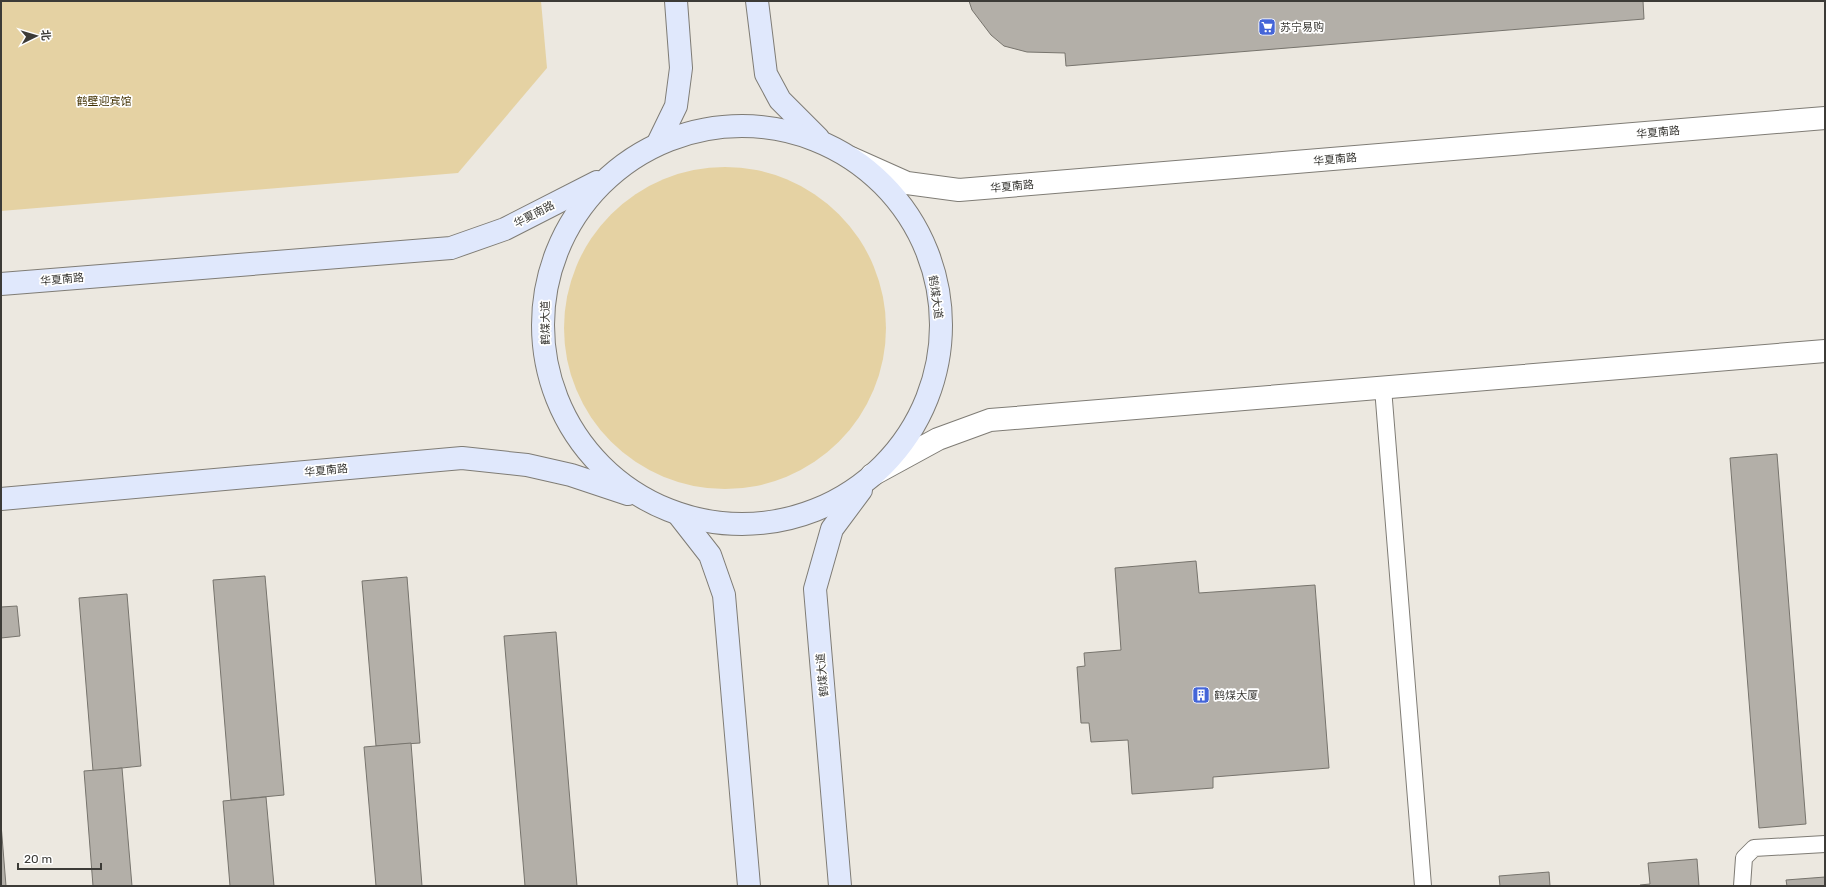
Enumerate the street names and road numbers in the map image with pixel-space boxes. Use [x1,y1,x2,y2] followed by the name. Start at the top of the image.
[1636,124,1681,141] street label: 华夏南路
[1313,151,1358,168] street label: 华夏南路
[990,178,1035,195] street label: 华夏南路
[512,199,557,230] street label: 华夏南路
[40,271,85,288] street label: 华夏南路
[926,274,945,320] street label: 鹤煤大道
[539,301,552,345] street label: 鹤煤大道
[304,462,349,479] street label: 华夏南路
[814,652,831,697] street label: 鹤煤大道

